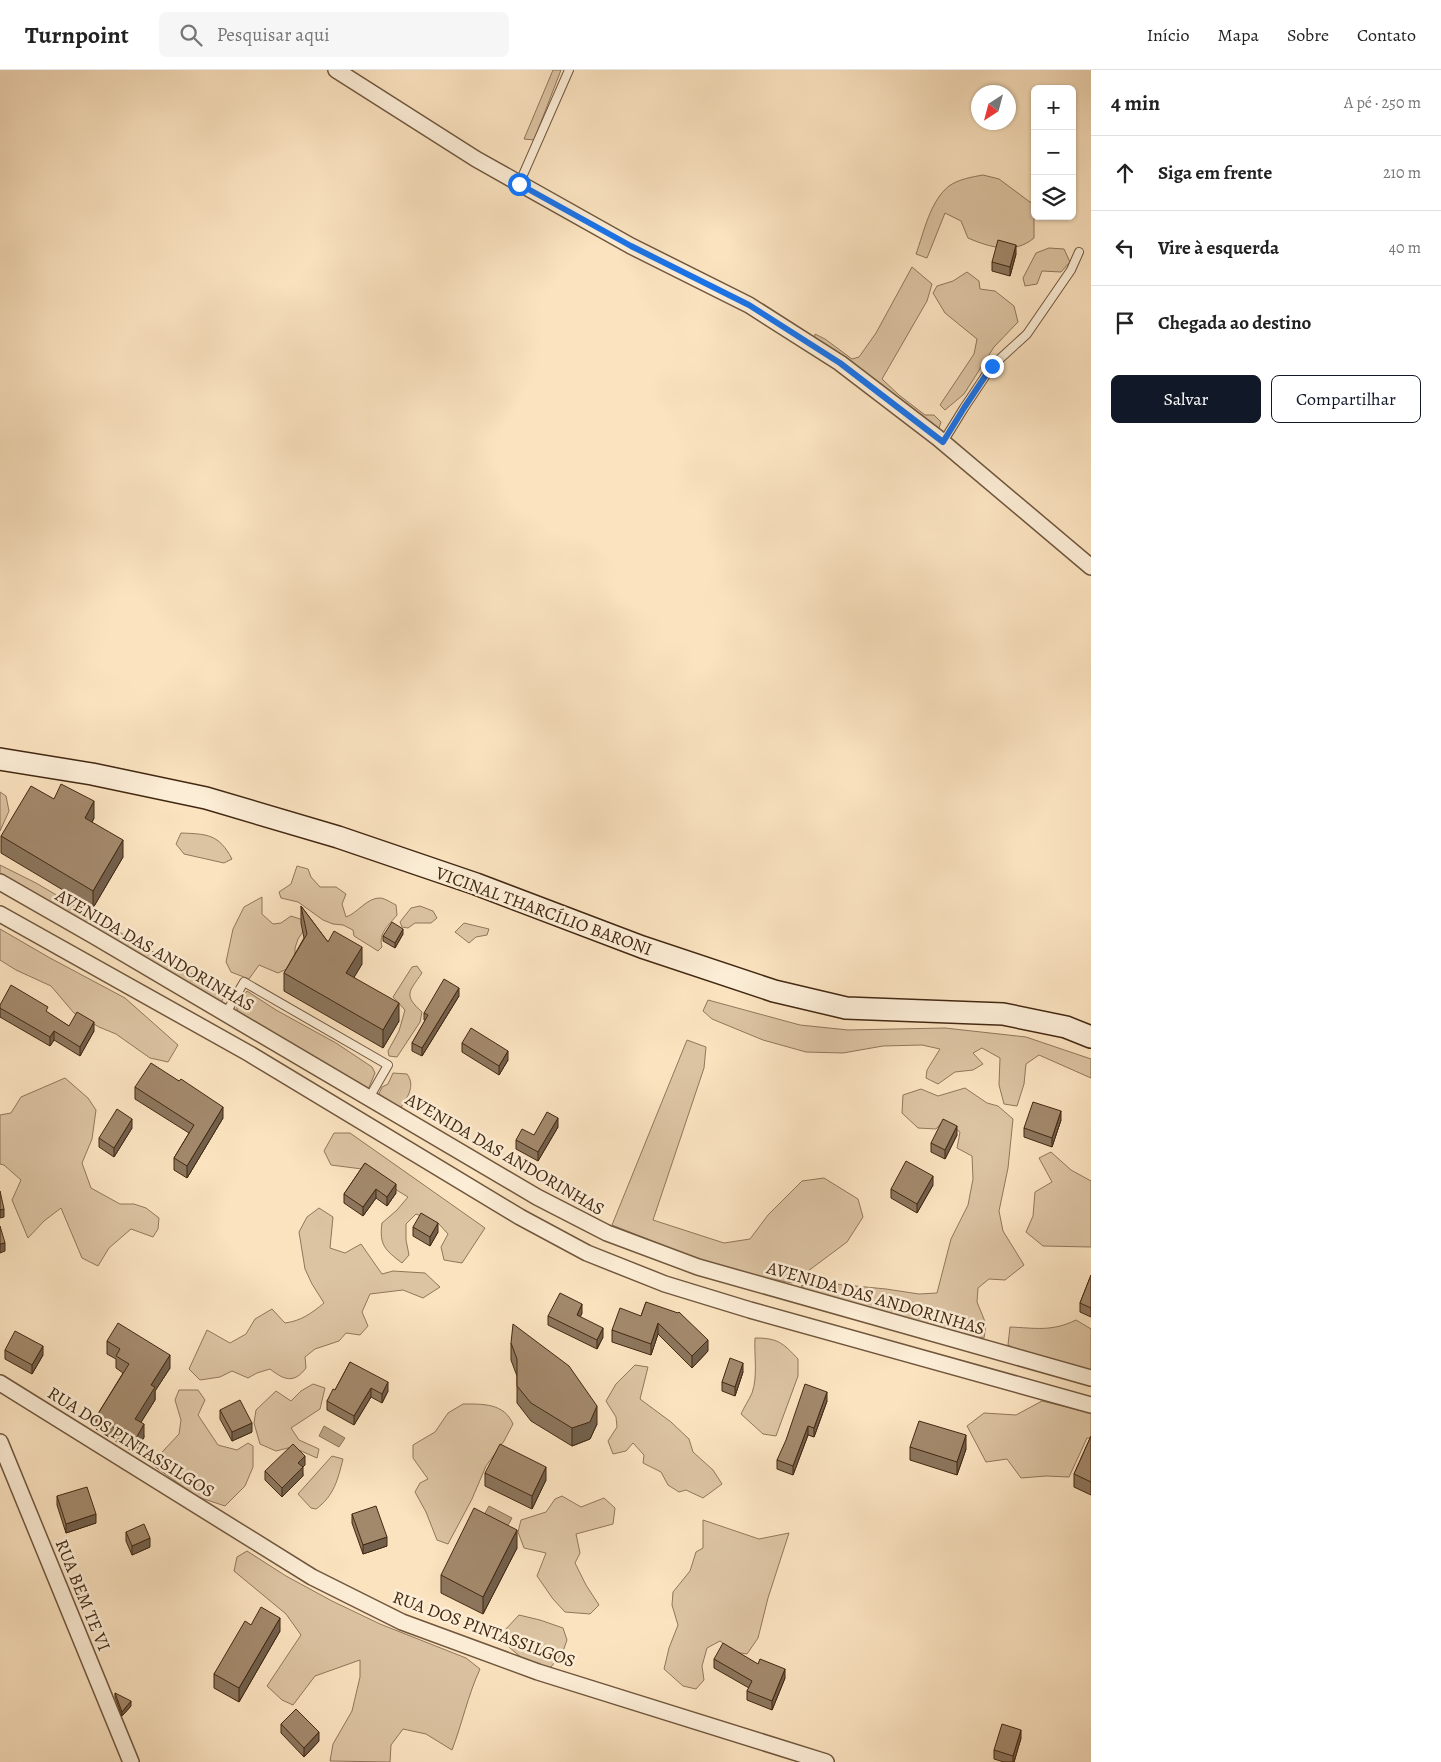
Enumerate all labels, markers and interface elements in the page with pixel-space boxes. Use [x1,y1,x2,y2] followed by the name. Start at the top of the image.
[159,12,509,57] search box
[25,19,129,51] text: Turnpoint
[177,21,205,49] icon: search
[217,22,330,48] text: Pesquisar aqui
[1147,23,1190,47] text: Início
[1218,23,1259,47] text: Mapa
[1287,23,1329,47] text: Sobre
[1357,23,1416,47] text: Contato
[971,85,1016,130] north arrow
[1031,85,1076,220] map controls
[1031,85,1076,130] button: +
[1111,89,1160,117] text: 4 min
[1344,92,1421,114] text: A pé · 250 m
[1031,130,1076,175] button: −
[1111,159,1139,187] icon: ahead
[1158,160,1272,186] text: Siga em frente
[1383,162,1421,184] text: 210 m
[508,173,531,196] route start
[1031,175,1076,220] button: layers
[1111,234,1139,262] icon: left
[1158,235,1279,261] text: Vire à esquerda
[1389,237,1421,259] text: 40 m
[1111,309,1139,337] icon: arrive
[1158,310,1311,336] text: Chegada ao destino
[981,355,1004,378] route end
[1111,375,1261,423] button: Salvar
[1271,375,1421,423] button: Compartilhar
[431,860,656,961] street label: VICINAL THARCÍLIO BARONI
[50,883,259,1017] street label: AVENIDA DAS ANDORINHAS
[400,1087,609,1221] street label: AVENIDA DAS ANDORINHAS
[763,1255,988,1341] street label: AVENIDA DAS ANDORINHAS
[43,1381,219,1503] street label: RUA DOS PINTASSILGOS
[50,1536,116,1654] street label: RUA BEM TE VI
[389,1585,579,1673] street label: RUA DOS PINTASSILGOS

